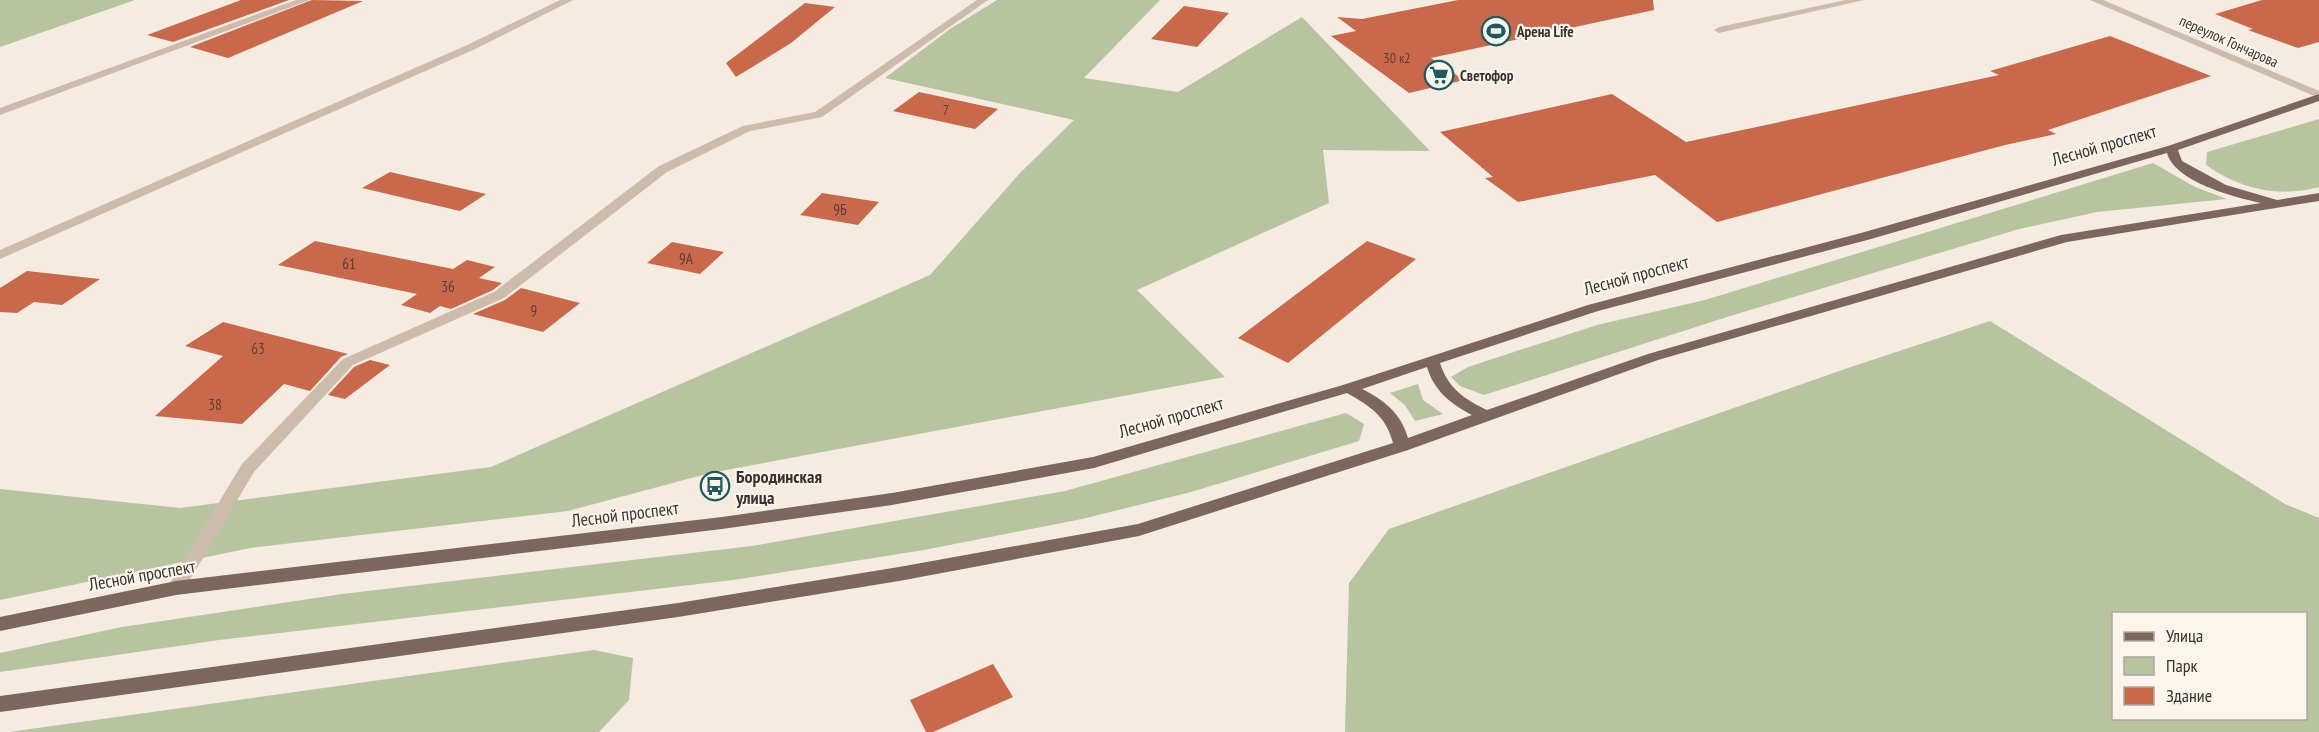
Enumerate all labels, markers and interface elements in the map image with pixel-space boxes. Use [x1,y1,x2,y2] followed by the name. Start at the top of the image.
[2177,11,2281,71] street label: переулок Гончарова
[1480,15,1512,47] sports icon: Арена Life
[1516,22,1574,41] place label: Арена Life
[1383,49,1411,67] house number: 30 к2
[1423,59,1455,91] supermarket icon: Светофор
[1460,66,1514,85] place label: Светофор
[943,101,949,119] house number: 7
[2048,119,2159,171] street label: Лесной проспект
[833,200,847,219] house number: 9Б
[679,249,694,268] house number: 9А
[1580,250,1691,300] street label: Лесной проспект
[342,254,356,273] house number: 61
[441,277,455,296] house number: 36
[531,301,537,320] house number: 9
[251,339,265,358] house number: 63
[1115,391,1226,443] street label: Лесной проспект
[208,395,222,414] house number: 38
[735,465,822,509] place label: Бородинская улица
[699,470,731,502] bus stop icon: Бородинская улица
[569,496,680,532] street label: Лесной проспект
[86,554,197,596] street label: Лесной проспект
[2112,612,2307,720] legend
[2166,624,2203,647] text: Улица
[2166,654,2197,677] text: Парк
[2166,684,2212,707] text: Здание

